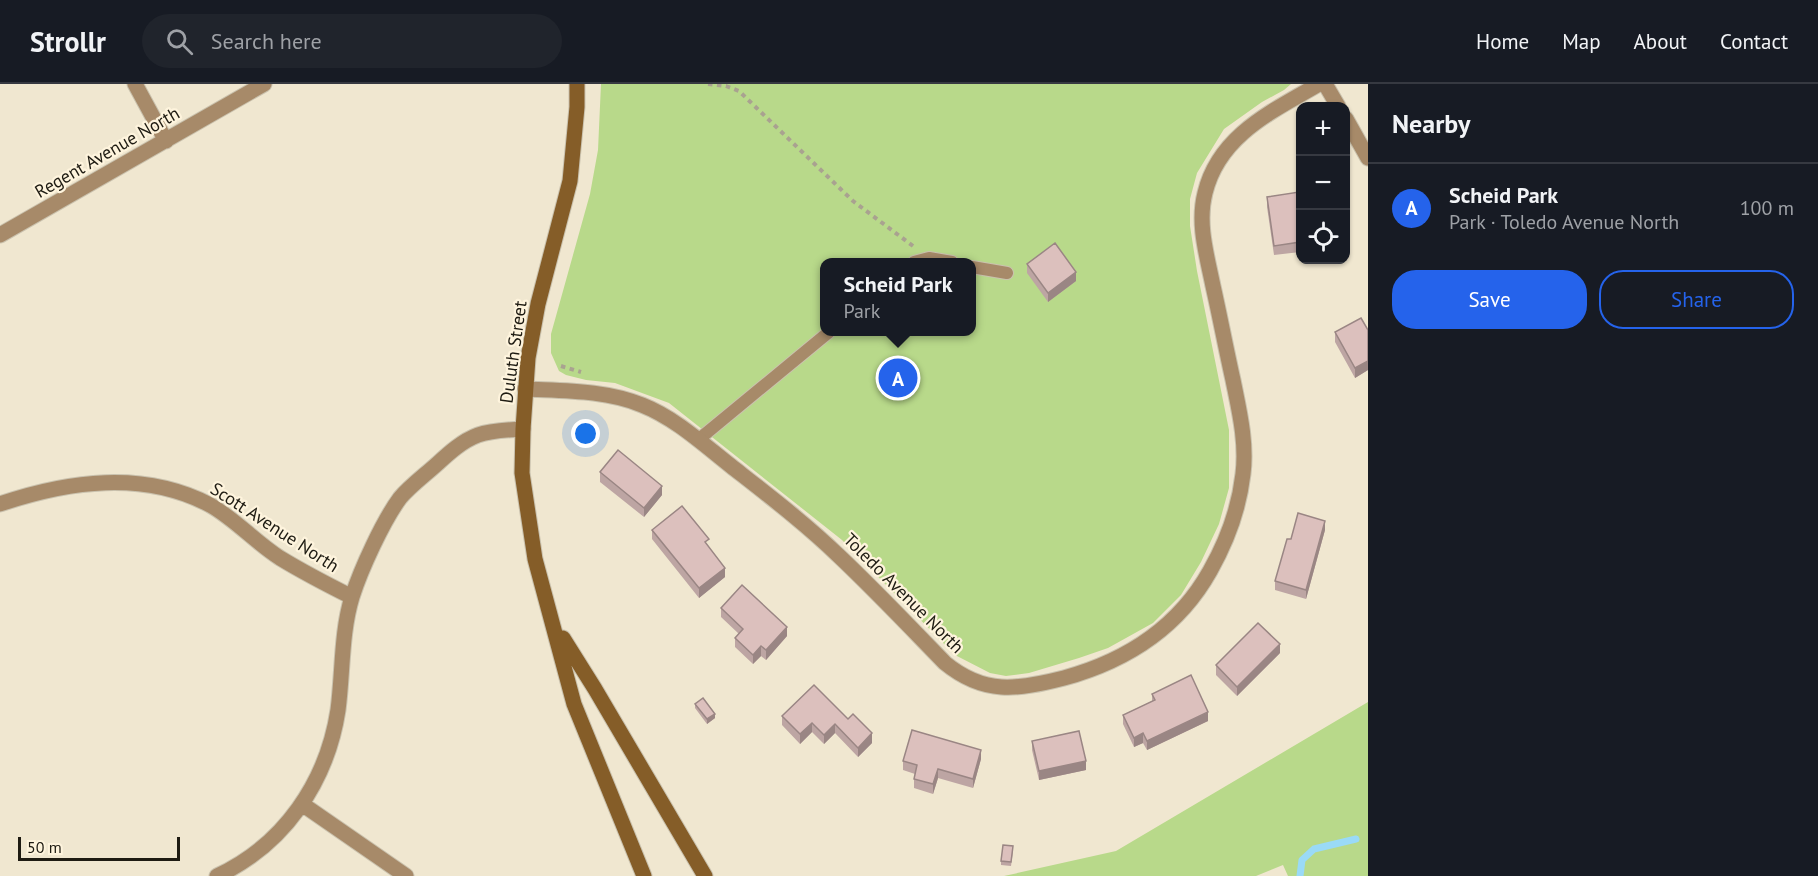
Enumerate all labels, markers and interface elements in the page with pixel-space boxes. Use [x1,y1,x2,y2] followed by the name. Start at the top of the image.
[142,14,562,68] search box
[30,23,106,60] text: Strollr
[163,25,196,58] icon: search
[211,27,322,55] text: Search here
[1476,28,1529,55] text: Home
[1562,28,1601,55] text: Map
[1634,28,1687,55] text: About
[1720,28,1788,55] text: Contact
[31,101,183,203] street label: Regent Avenue North
[1296,102,1350,264] map controls
[1296,102,1350,156] button: +
[1392,107,1470,140] text: Nearby
[1296,156,1350,210] button: −
[1449,181,1558,209] text: Scheid Park
[1405,195,1418,221] text: A
[1740,195,1794,221] text: 100 m
[1449,209,1679,235] text: Park · Toledo Avenue North
[1296,210,1350,264] button: locate
[820,258,976,336] popup
[843,270,953,298] text: Scheid Park
[1392,270,1587,329] button: Save
[1599,270,1794,329] button: Share
[843,298,880,324] text: Park
[494,299,532,405] street label: Duluth Street
[878,356,918,400] pin: A
[571,419,600,448] your location
[206,477,344,577] street label: Scott Avenue North
[839,528,969,658] street label: Toledo Avenue North
[18,834,180,862] scale bar
[27,837,62,857] text: 50 m

